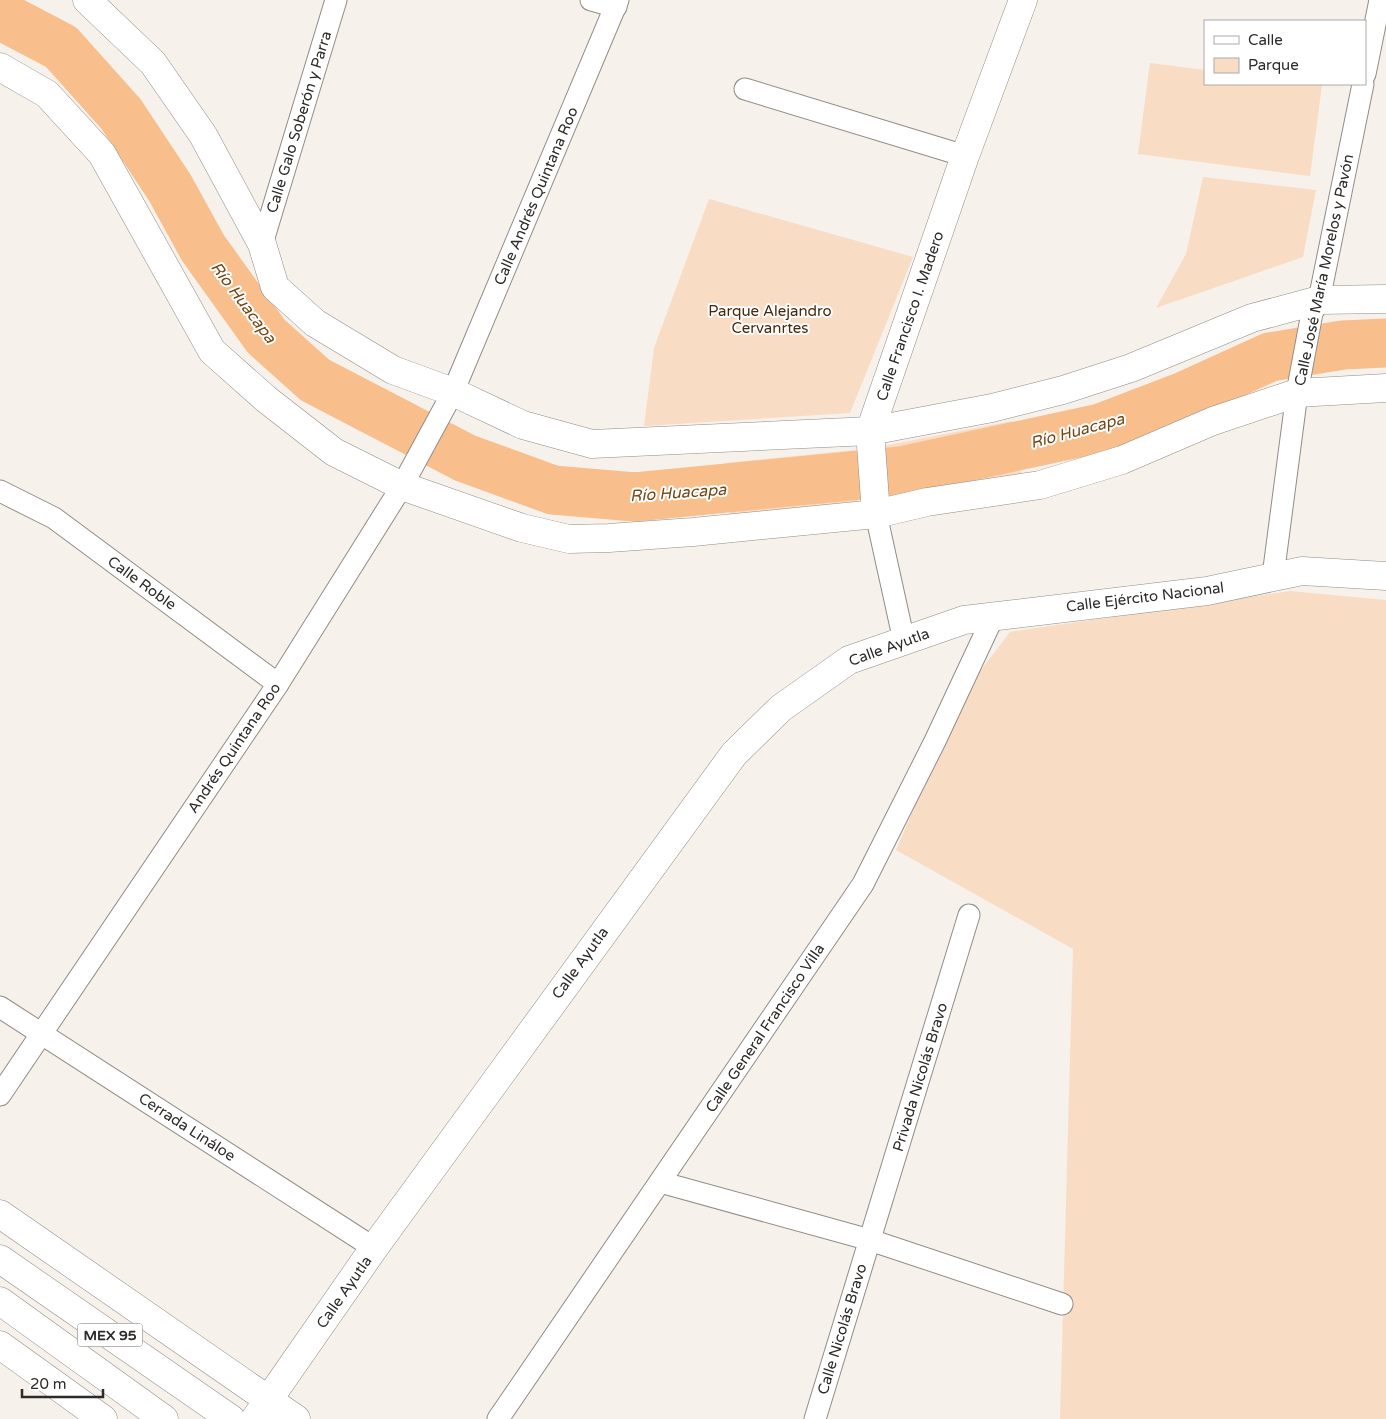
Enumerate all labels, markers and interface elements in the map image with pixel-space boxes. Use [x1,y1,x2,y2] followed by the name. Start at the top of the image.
[1204,20,1366,85] legend
[263,29,335,215] street label: Calle Galo Soberón y Parra
[1248,31,1283,49] text: Calle
[1248,56,1299,74] text: Parque
[490,104,582,288] street label: Calle Andrés Quintana Roo
[1291,152,1357,388] street label: Calle José María Morelos y Pavón
[872,229,948,403] street label: Calle Francisco I. Madero
[206,258,281,348] water label: Río Huacapa
[708,302,832,337] park label: Parque Alejandro Cervanrtes
[1028,409,1127,453] water label: Río Huacapa
[629,480,728,506] water label: Río Huacapa
[104,552,180,614] street label: Calle Roble
[1065,578,1225,616] street label: Calle Ejército Nacional
[846,624,932,670] street label: Calle Ayutla
[184,679,284,817] street label: Andrés Quintana Roo
[548,924,612,1002] street label: Calle Ayutla
[702,940,828,1116] street label: Calle General Francisco Villa
[889,1000,951,1154] street label: Privada Nicolás Bravo
[135,1089,239,1165] street label: Cerrada Lináloe
[312,1252,376,1332] street label: Calle Ayutla
[814,1261,870,1397] street label: Calle Nicolás Bravo
[78,1324,142,1346] road number: MEX 95
[22,1366,104,1398] scale bar
[30,1375,67,1393] text: 20 m

